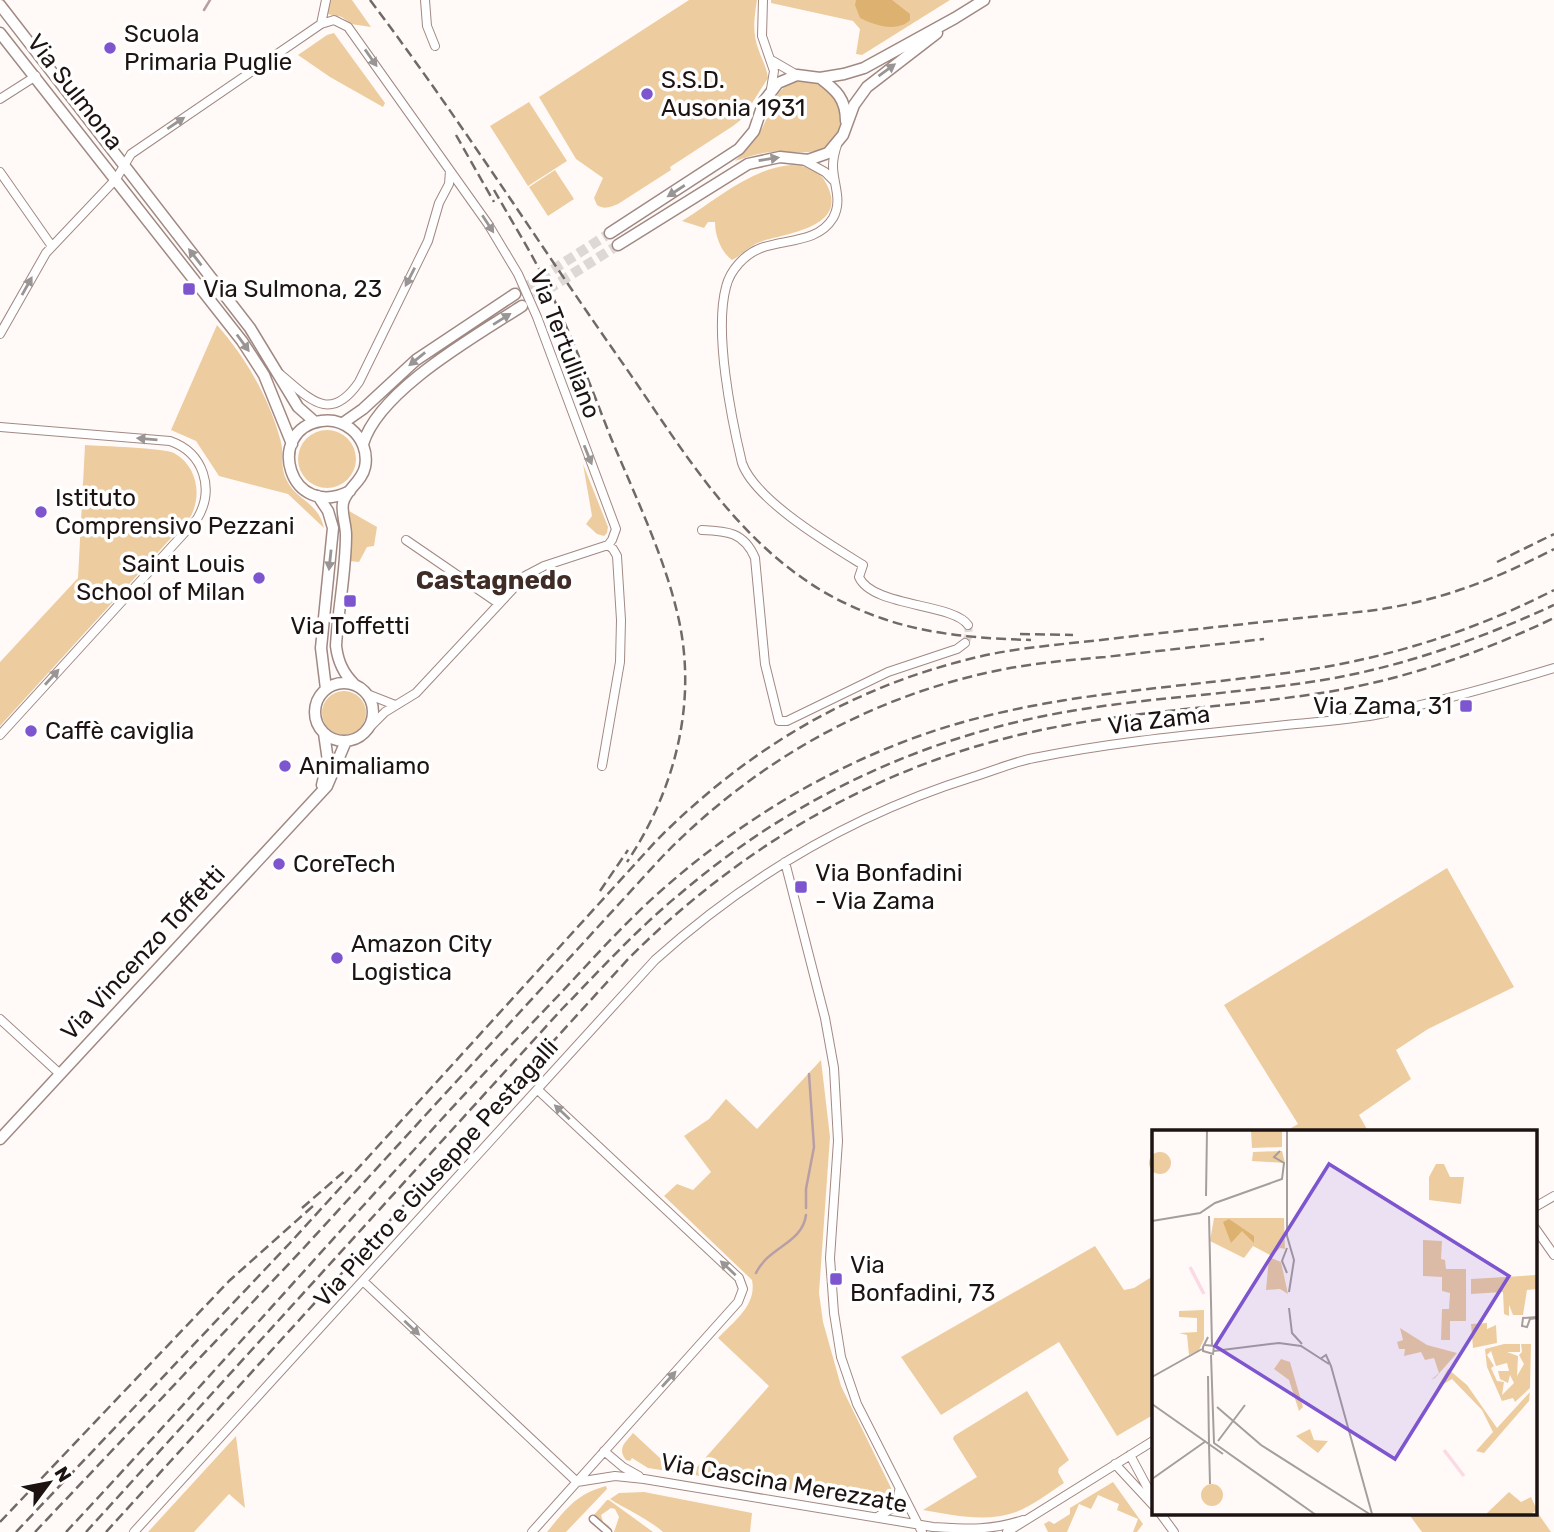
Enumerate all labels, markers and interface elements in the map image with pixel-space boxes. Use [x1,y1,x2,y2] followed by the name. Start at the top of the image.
[124,20,292,76] place label: Scuola Primaria Puglie
[21,29,129,155] street label: Via Sulmona
[102,40,118,56] marker: Scuola Primaria Puglie
[364,49,378,67] one-way arrow
[878,64,896,78] one-way arrow
[661,66,805,122] place label: S.S.D. Ausonia 1931
[639,86,655,102] marker: S.S.D. Ausonia 1931
[166,117,185,130] one-way arrow
[758,153,780,164] one-way arrow
[666,185,686,198] one-way arrow
[481,215,495,233] one-way arrow
[188,248,202,266] one-way arrow
[524,266,606,422] street label: Via Tertulliano
[405,267,416,287] one-way arrow
[203,275,382,303] place label: Via Sulmona, 23
[21,276,33,295] one-way arrow
[181,281,197,297] marker: Via Sulmona, 23
[493,312,512,325] one-way arrow
[236,333,250,352] one-way arrow
[408,352,426,366] one-way arrow
[136,433,158,444] one-way arrow
[583,444,594,465] one-way arrow
[55,484,295,540] place label: Istituto Comprensivo Pezzani
[33,504,49,520] marker: Istituto Comprensivo Pezzani
[324,549,335,571] one-way arrow
[76,550,245,606] place label: Saint Louis School of Milan
[416,565,572,596] district label: Castagnedo
[251,570,267,586] marker: Saint Louis School of Milan
[342,593,358,609] marker: Via Toffetti
[290,612,410,640] place label: Via Toffetti
[44,669,60,686] one-way arrow
[1313,692,1452,720] place label: Via Zama, 31
[1458,698,1474,714] marker: Via Zama, 31
[1106,700,1212,740] street label: Via Zama
[45,717,194,745] place label: Caffè caviglia
[23,723,39,739] marker: Caffè caviglia
[299,752,430,780] place label: Animaliamo
[277,758,293,774] marker: Animaliamo
[293,850,396,878] place label: CoreTech
[271,856,287,872] marker: CoreTech
[815,859,963,915] place label: Via Bonfadini - Via Zama
[55,860,231,1046] street label: Via Vincenzo Toffetti
[793,879,809,895] marker: Via Bonfadini - Via Zama
[351,930,492,986] place label: Amazon City Logistica
[329,950,345,966] marker: Amazon City Logistica
[308,1033,564,1313] street label: Via Pietro e Giuseppe Pestagalli
[554,1105,571,1121] one-way arrow
[1152,1130,1536,1514] inset map
[850,1251,996,1307] place label: Via Bonfadini, 73
[719,1260,737,1276] one-way arrow
[828,1271,844,1287] marker: Via Bonfadini, 73
[404,1320,421,1336] one-way arrow
[660,1371,676,1388] one-way arrow
[14,1448,84,1518] north arrow
[658,1448,910,1518] street label: Via Cascina Merezzate
[50,1462,76,1486] text: N

